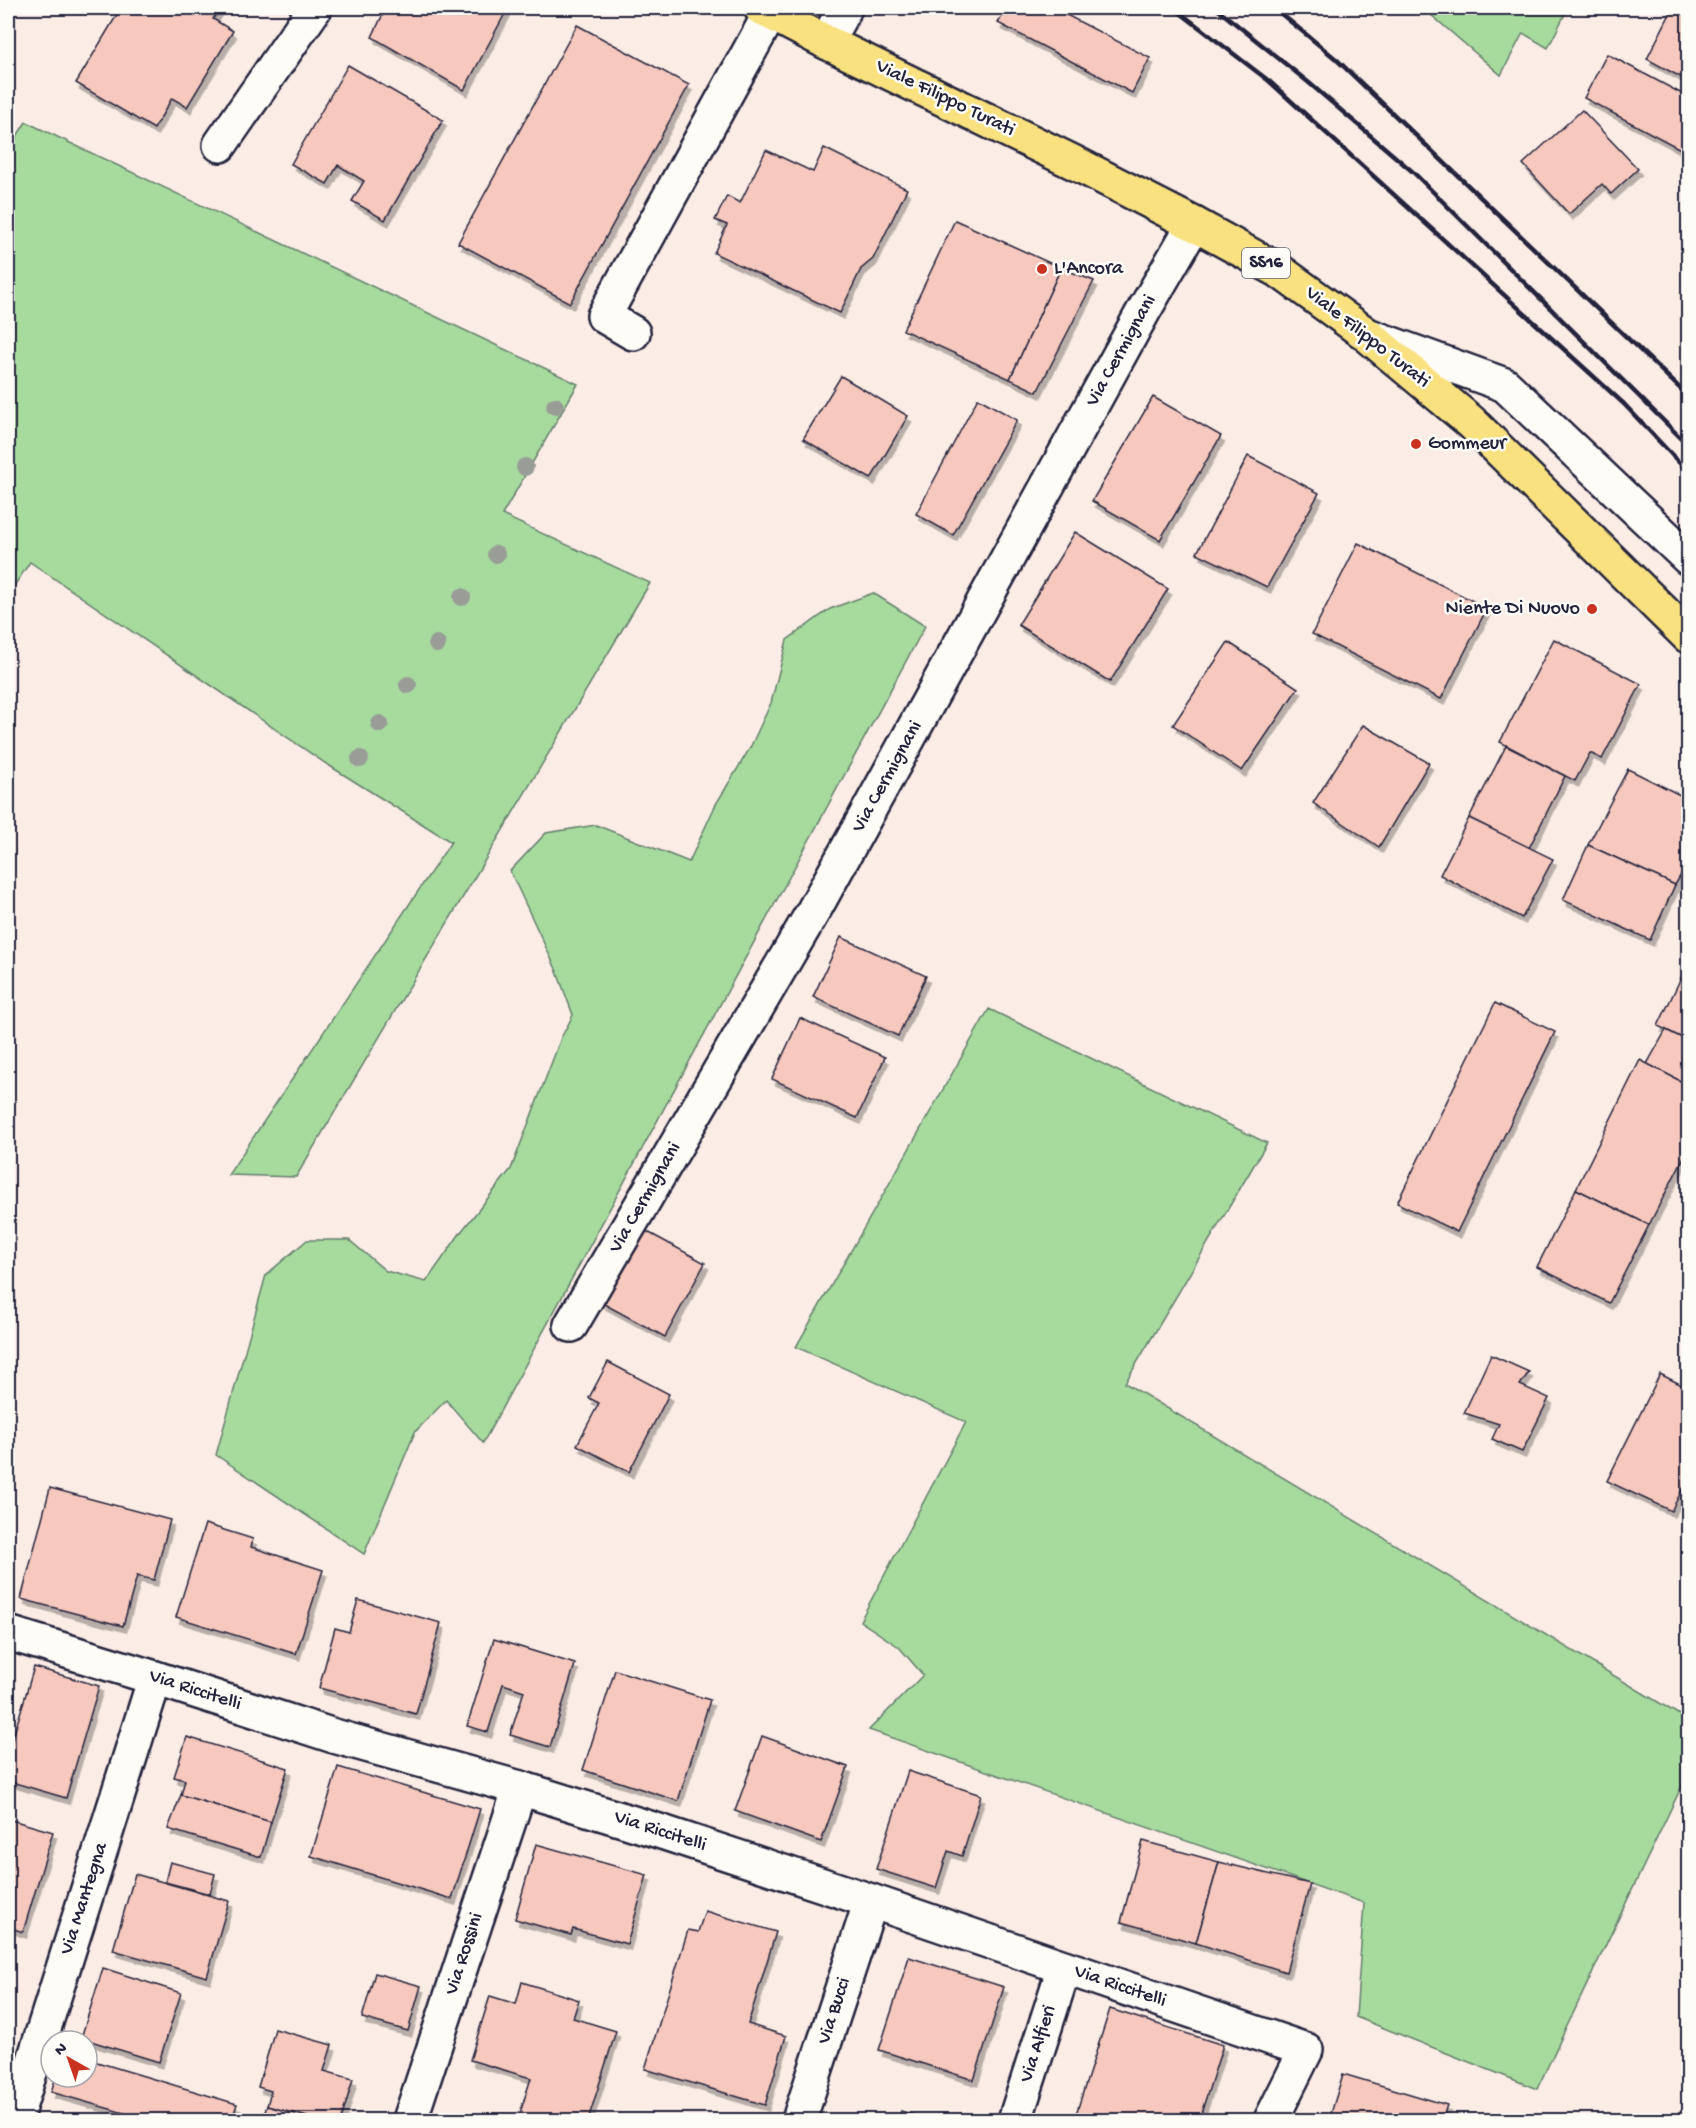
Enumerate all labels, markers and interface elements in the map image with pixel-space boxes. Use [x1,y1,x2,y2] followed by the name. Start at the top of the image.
[871,55,1018,143] street label: Viale Filippo Turati
[1242,248,1290,278] road number: SS16
[1054,258,1124,281] place label: L'Ancora
[1035,262,1049,276] marker: L'Ancora
[1299,282,1434,394] street label: Viale Filippo Turati
[1081,291,1162,412] street label: Via Cermignani
[1428,433,1508,456] place label: Gommeur
[1409,437,1423,451] marker: Gommeur
[1445,598,1580,621] place label: Niente Di Nuovo
[1585,602,1599,616] marker: Niente Di Nuovo
[847,717,928,838] street label: Via Cermignani
[605,1139,687,1258] street label: Via Cermignani
[145,1665,244,1717] street label: Via Riccitelli
[610,1806,709,1858] street label: Via Riccitelli
[56,1839,114,1959] street label: Via Mantegna
[441,1910,489,1999] street label: Via Rossini
[1070,1960,1169,2013] street label: Via Riccitelli
[813,1975,857,2048] street label: Via Bucci
[1015,2003,1062,2086] street label: Via Alfieri
[39,2029,99,2089] north arrow
[51,2039,72,2061] text: N

